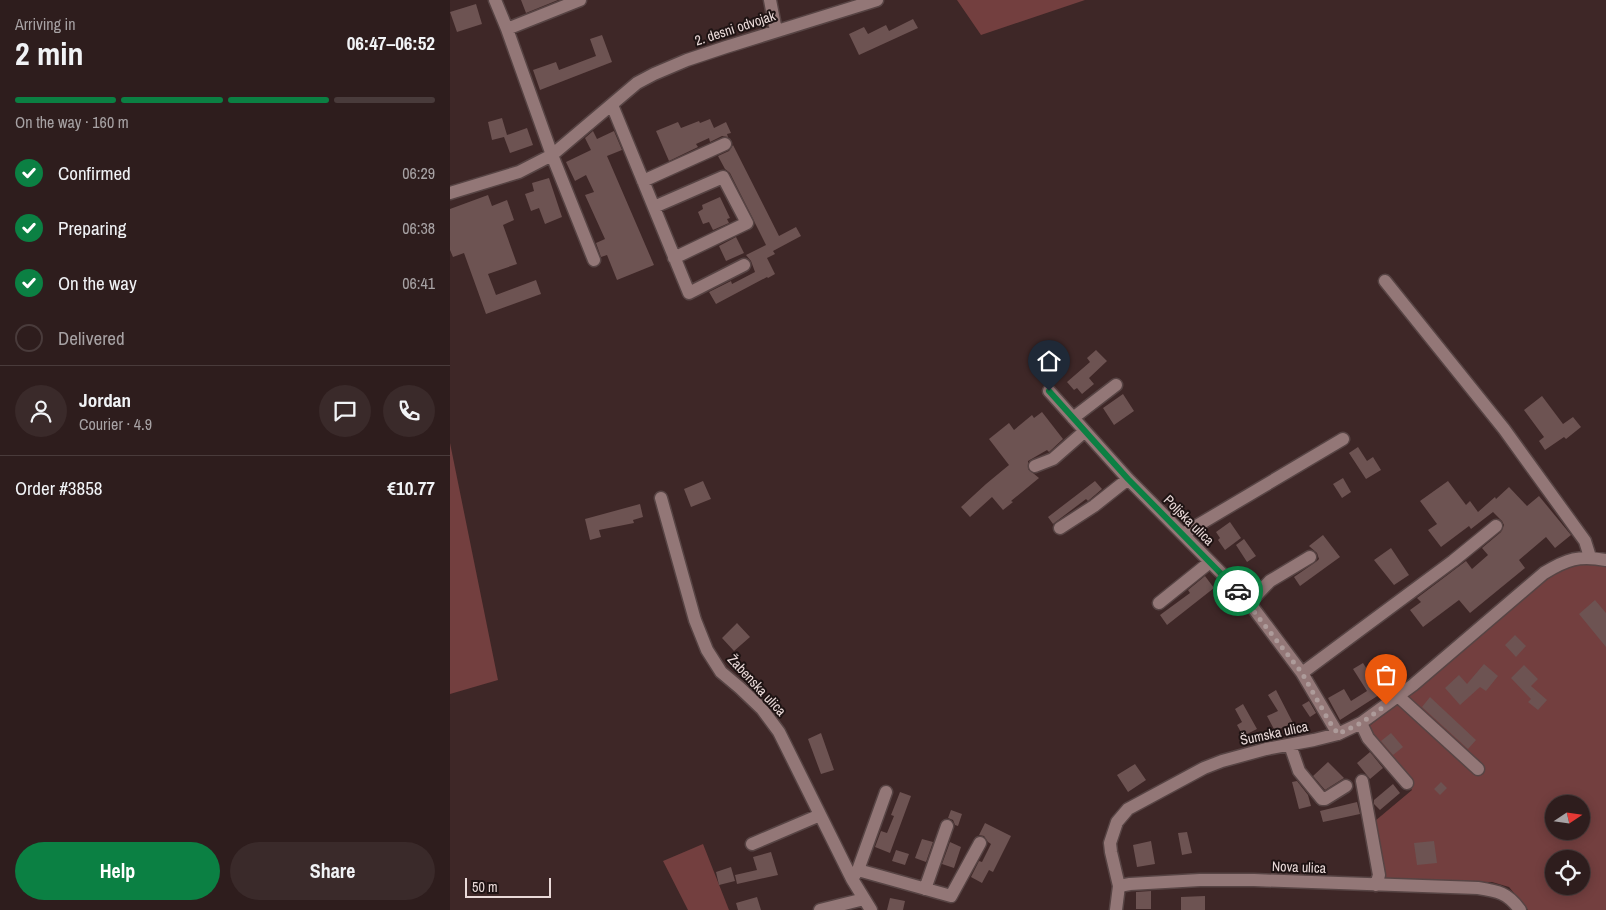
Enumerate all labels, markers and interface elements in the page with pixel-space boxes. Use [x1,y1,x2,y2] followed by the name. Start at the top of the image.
[692,6,778,49] street label: 2. desni odvojak
[15,13,76,35] text: Arriving in
[347,30,435,56] text: 06:47–06:52
[15,32,84,75] text: 2 min
[15,111,129,133] text: On the way · 160 m
[15,159,43,187] icon: check
[58,160,131,186] text: Confirmed
[402,162,435,184] text: 06:29
[15,214,43,242] icon: check
[58,215,126,241] text: Preparing
[402,217,435,239] text: 06:38
[15,269,43,297] icon: check
[58,270,137,296] text: On the way
[402,272,435,294] text: 06:41
[58,325,125,351] text: Delivered
[1028,340,1070,391] pin
[1035,347,1063,375] icon: home
[15,385,67,437] button: person
[319,385,371,437] button: chat
[383,385,435,437] button: phone
[79,387,131,413] text: Jordan
[79,413,152,435] text: Courier · 4.9
[15,475,102,501] text: Order #3858
[387,475,435,501] text: €10.77
[1160,491,1219,550] street label: Poljska ulica
[1213,566,1263,616] courier
[1224,577,1252,605] icon: car
[724,650,791,720] street label: Žabenska ulica
[1365,654,1407,705] pin
[1372,661,1400,689] icon: bag
[1238,717,1310,749] street label: Šumska ulica
[1545,795,1590,840] north arrow
[1545,795,1590,895] map controls
[15,842,220,900] button: Help
[230,842,435,900] button: Share
[1545,850,1590,895] button: locate
[1272,857,1327,877] street label: Nova ulica
[465,875,551,898] scale bar
[472,878,498,896] text: 50 m

